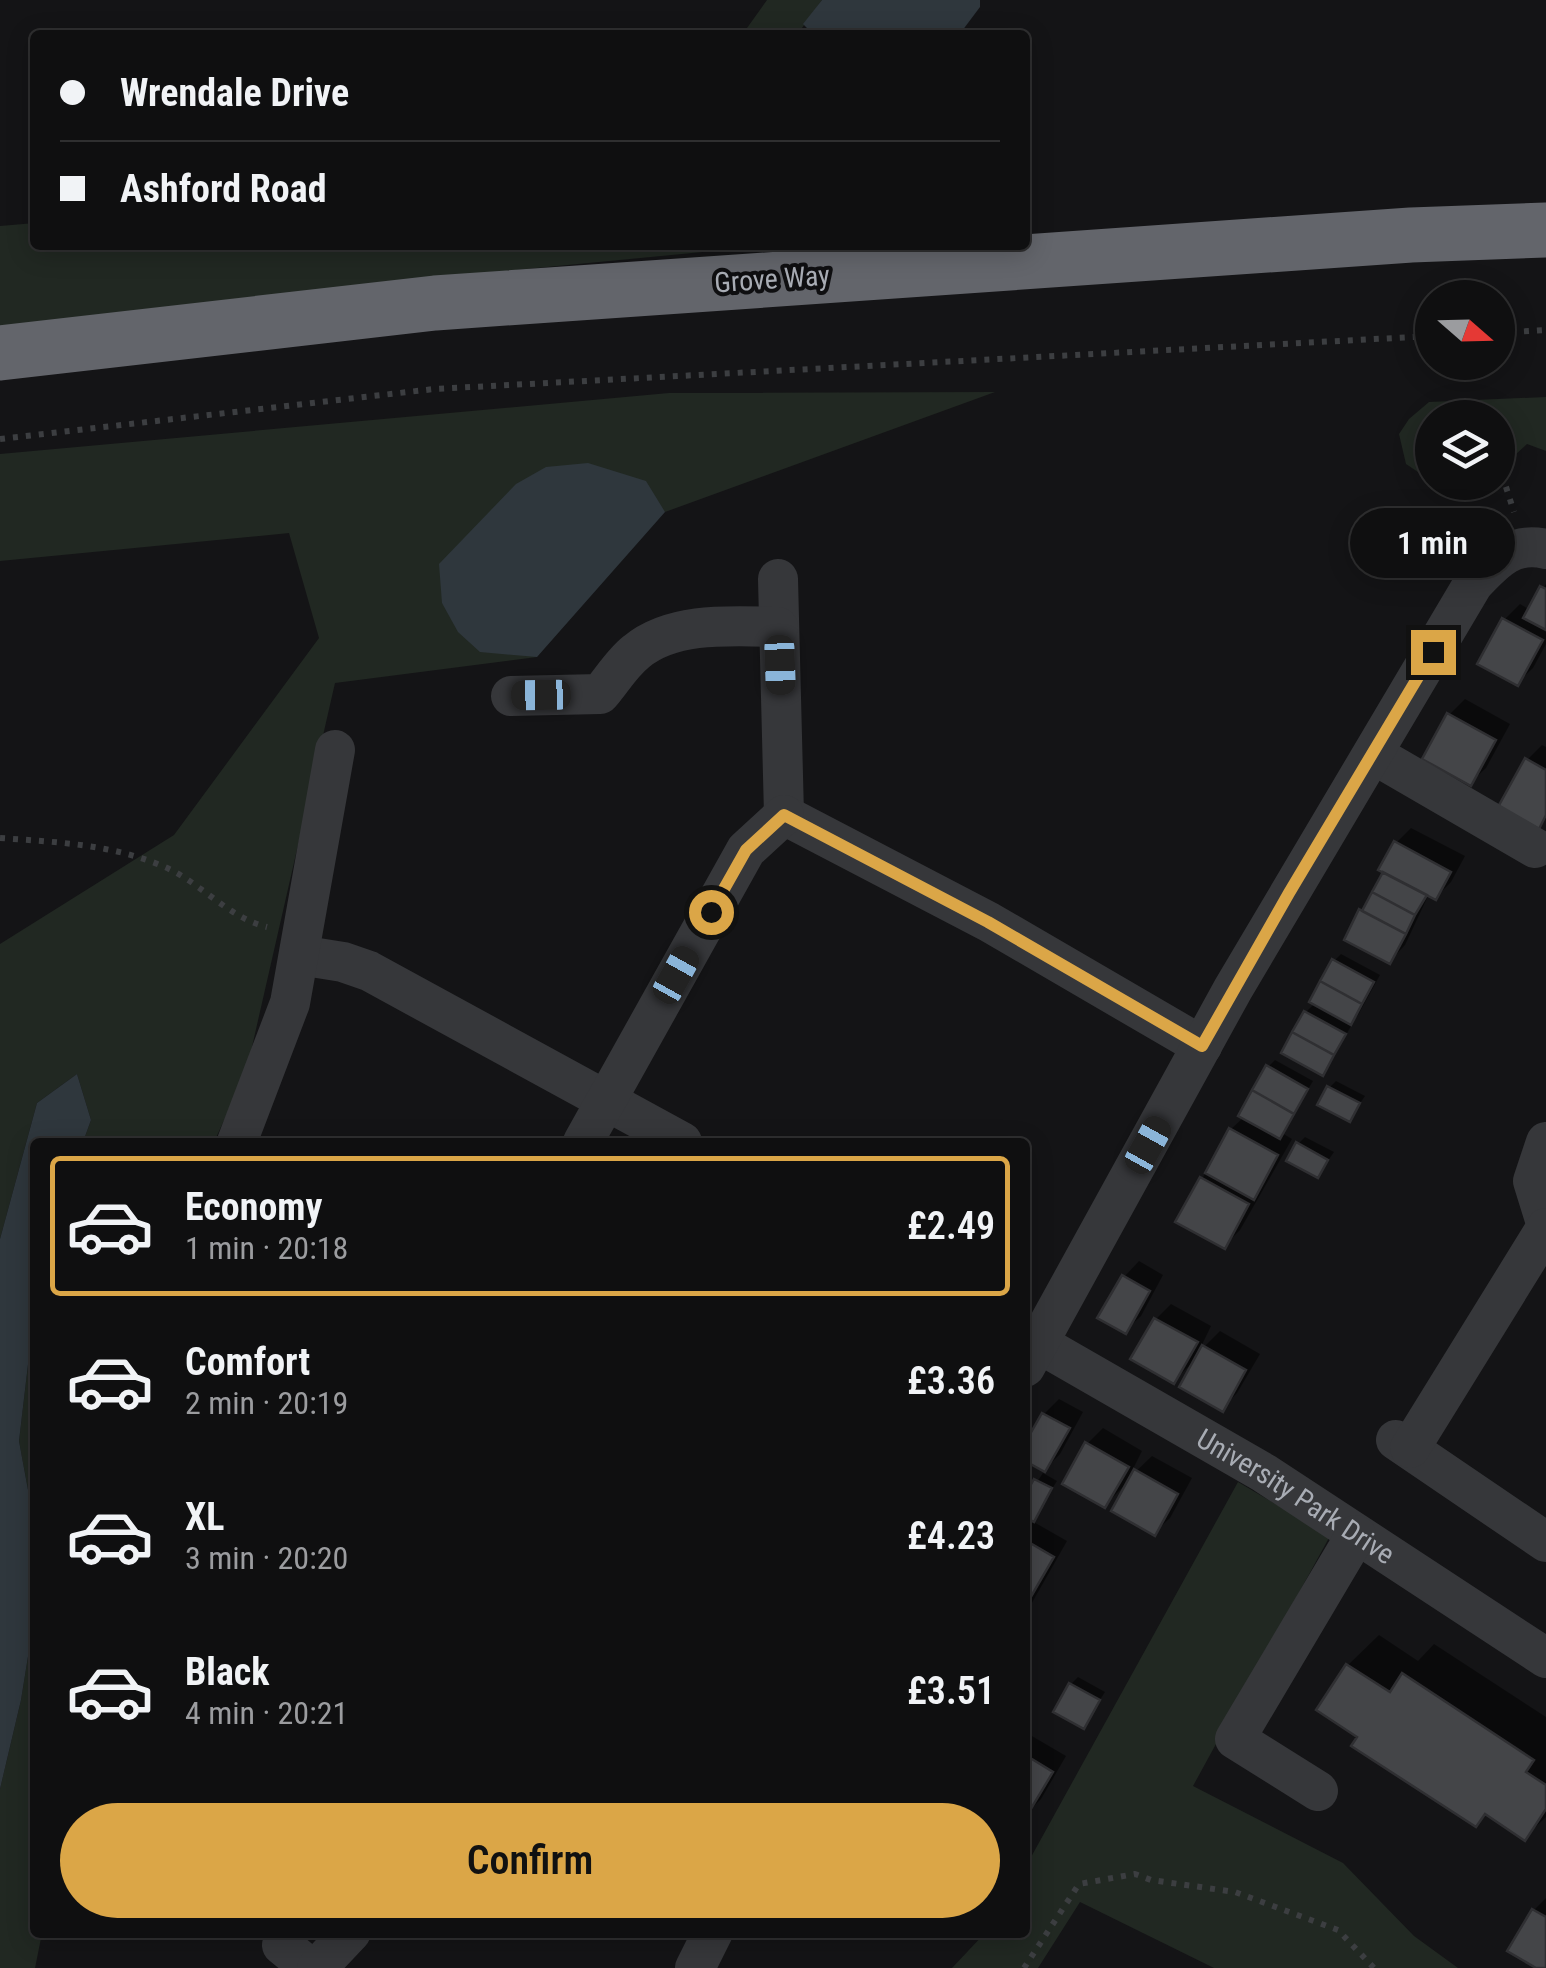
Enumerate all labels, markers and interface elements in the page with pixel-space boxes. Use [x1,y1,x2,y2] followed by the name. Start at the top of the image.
[120,71,349,115] text: Wrendale Drive
[120,167,327,211] text: Ashford Road
[713,258,831,299] street label: Grove Way
[1415,280,1515,380] north arrow
[1415,280,1515,500] map controls
[1415,400,1515,500] button: layers
[1350,507,1516,577] callout: 1 min
[1397,524,1468,562] text: 1 min
[1411,630,1456,675] route end
[764,634,796,696] car
[511,679,571,711] car
[689,890,734,935] route start
[648,941,704,1009] car
[1120,1111,1176,1179] car
[65,1181,155,1271] icon: car
[185,1185,322,1229] text: Economy
[907,1204,995,1248] text: £2.49
[185,1229,348,1267] text: 1 min · 20:18
[65,1336,155,1426] icon: car
[185,1340,310,1384] text: Comfort
[907,1359,995,1403] text: £3.36
[185,1384,348,1422] text: 2 min · 20:19
[1191,1422,1401,1571] street label: University Park Drive
[65,1491,155,1581] icon: car
[185,1495,224,1539] text: XL
[907,1514,995,1558] text: £4.23
[185,1539,348,1577] text: 3 min · 20:20
[65,1646,155,1736] icon: car
[185,1650,269,1694] text: Black
[907,1669,995,1713] text: £3.51
[185,1694,348,1732] text: 4 min · 20:21
[60,1803,1000,1918] button: Confirm

